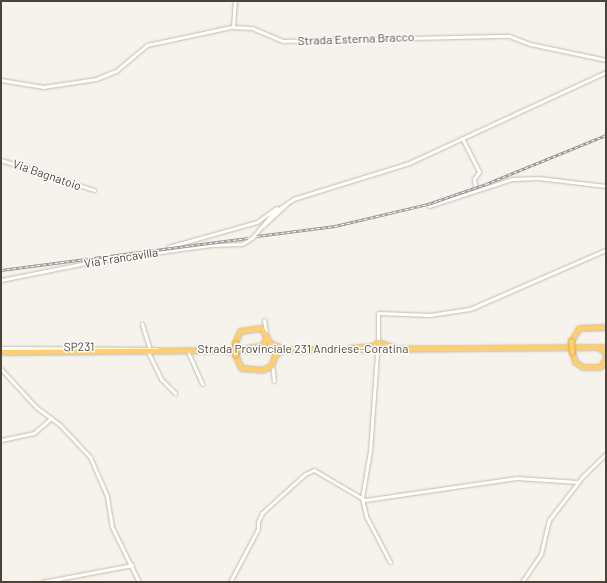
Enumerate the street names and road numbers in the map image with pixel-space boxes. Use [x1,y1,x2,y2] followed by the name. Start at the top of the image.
[297,30,415,48] street label: Strada Esterna Bracco
[11,157,83,193] street label: Via Bagnatoio
[83,245,159,271] street label: Via Francavilla
[63,340,95,354] street label: SP231
[198,342,408,356] street label: Strada Provinciale 231 Andriese-Coratina

